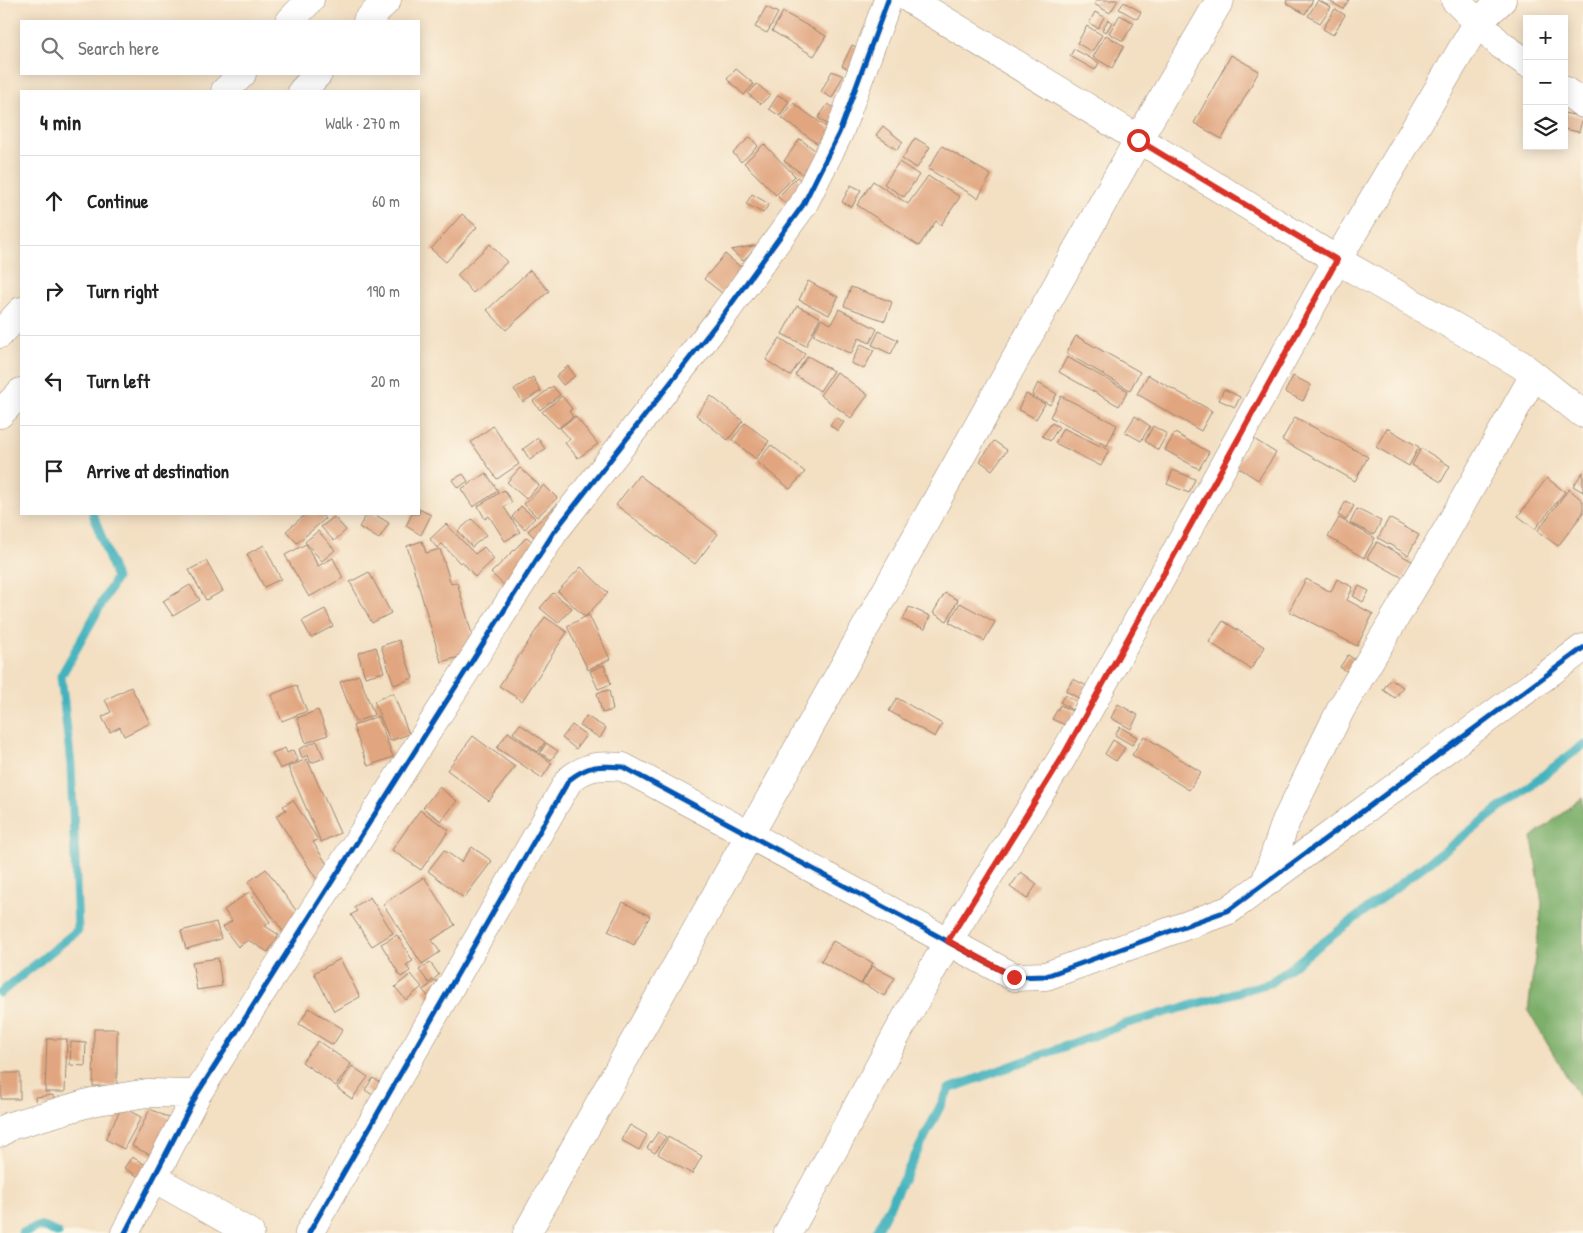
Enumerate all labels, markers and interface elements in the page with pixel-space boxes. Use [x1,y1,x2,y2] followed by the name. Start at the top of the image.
[1523,15,1568,150] map controls
[1523,15,1568,60] button: +
[20,20,420,75] search box
[38,34,66,62] icon: search
[78,35,159,61] text: Search here
[1523,60,1568,105] button: −
[1523,105,1568,150] button: layers
[40,108,81,137] text: 4 min
[325,112,400,134] text: Walk · 270 m
[1127,129,1150,152] route start
[40,187,68,215] icon: ahead
[87,188,148,214] text: Continue
[372,190,400,212] text: 60 m
[40,277,68,305] icon: right
[87,278,158,304] text: Turn right
[367,280,400,302] text: 190 m
[40,367,68,395] icon: left
[87,368,150,394] text: Turn left
[371,370,400,392] text: 20 m
[40,457,68,485] icon: arrive
[87,458,229,484] text: Arrive at destination
[1003,966,1026,989] route end

